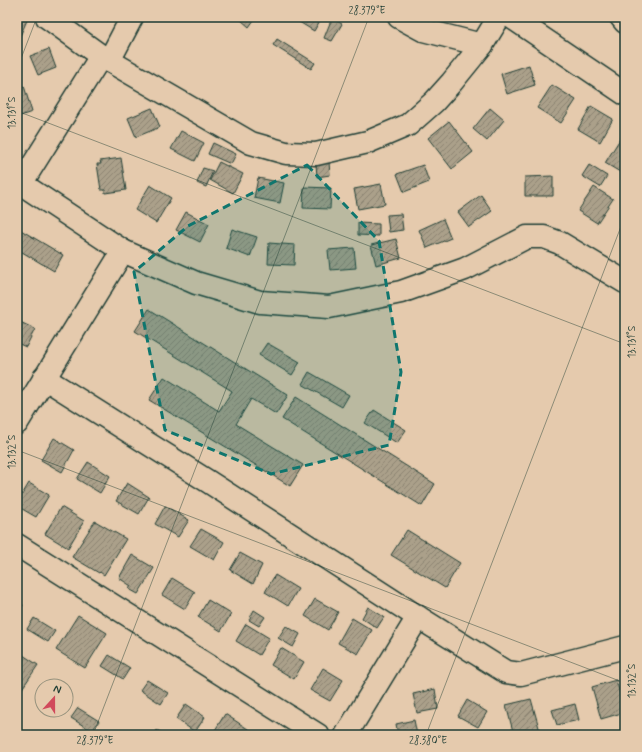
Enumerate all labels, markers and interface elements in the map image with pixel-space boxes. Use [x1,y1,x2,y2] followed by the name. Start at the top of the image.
[349,4,386,18] text: 28.379°E
[5,96,19,129] text: 13.131°S
[625,325,639,358] text: 13.131°S
[5,434,19,469] text: 13.132°S
[625,663,639,698] text: 13.132°S
[34,678,74,718] north arrow
[51,682,63,697] text: N
[77,734,114,748] text: 28.379°E
[409,734,447,748] text: 28.380°E

